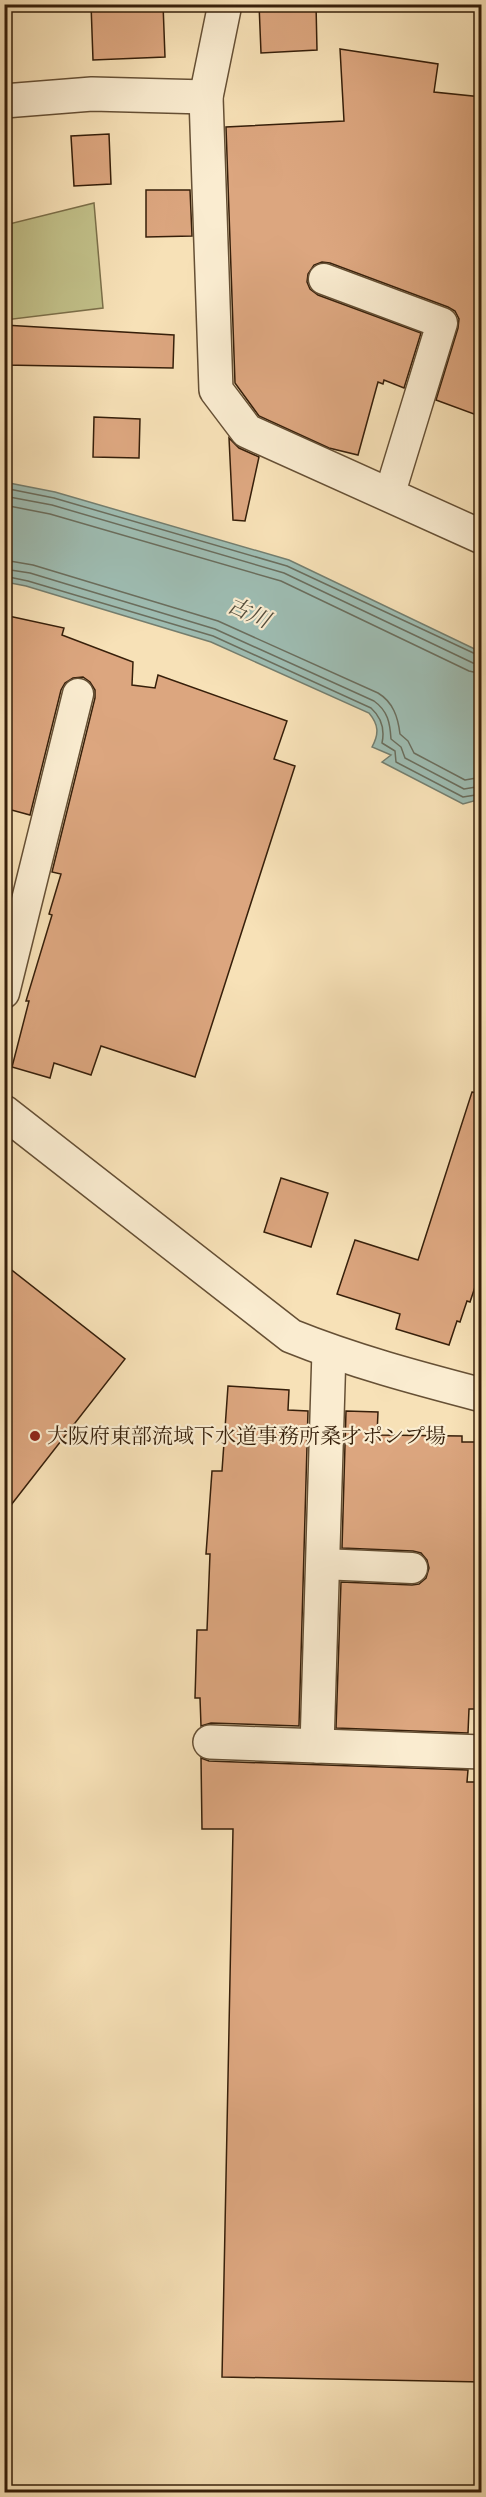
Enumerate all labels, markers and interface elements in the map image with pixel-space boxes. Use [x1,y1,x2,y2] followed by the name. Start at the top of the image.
[223,592,276,635] water label: 古川
[47,1424,446,1448] place label: 大阪府東部流域下水道事務所桑才ポンプ場
[28,1429,42,1443] marker: 大阪府東部流域下水道事務所桑才ポンプ場

